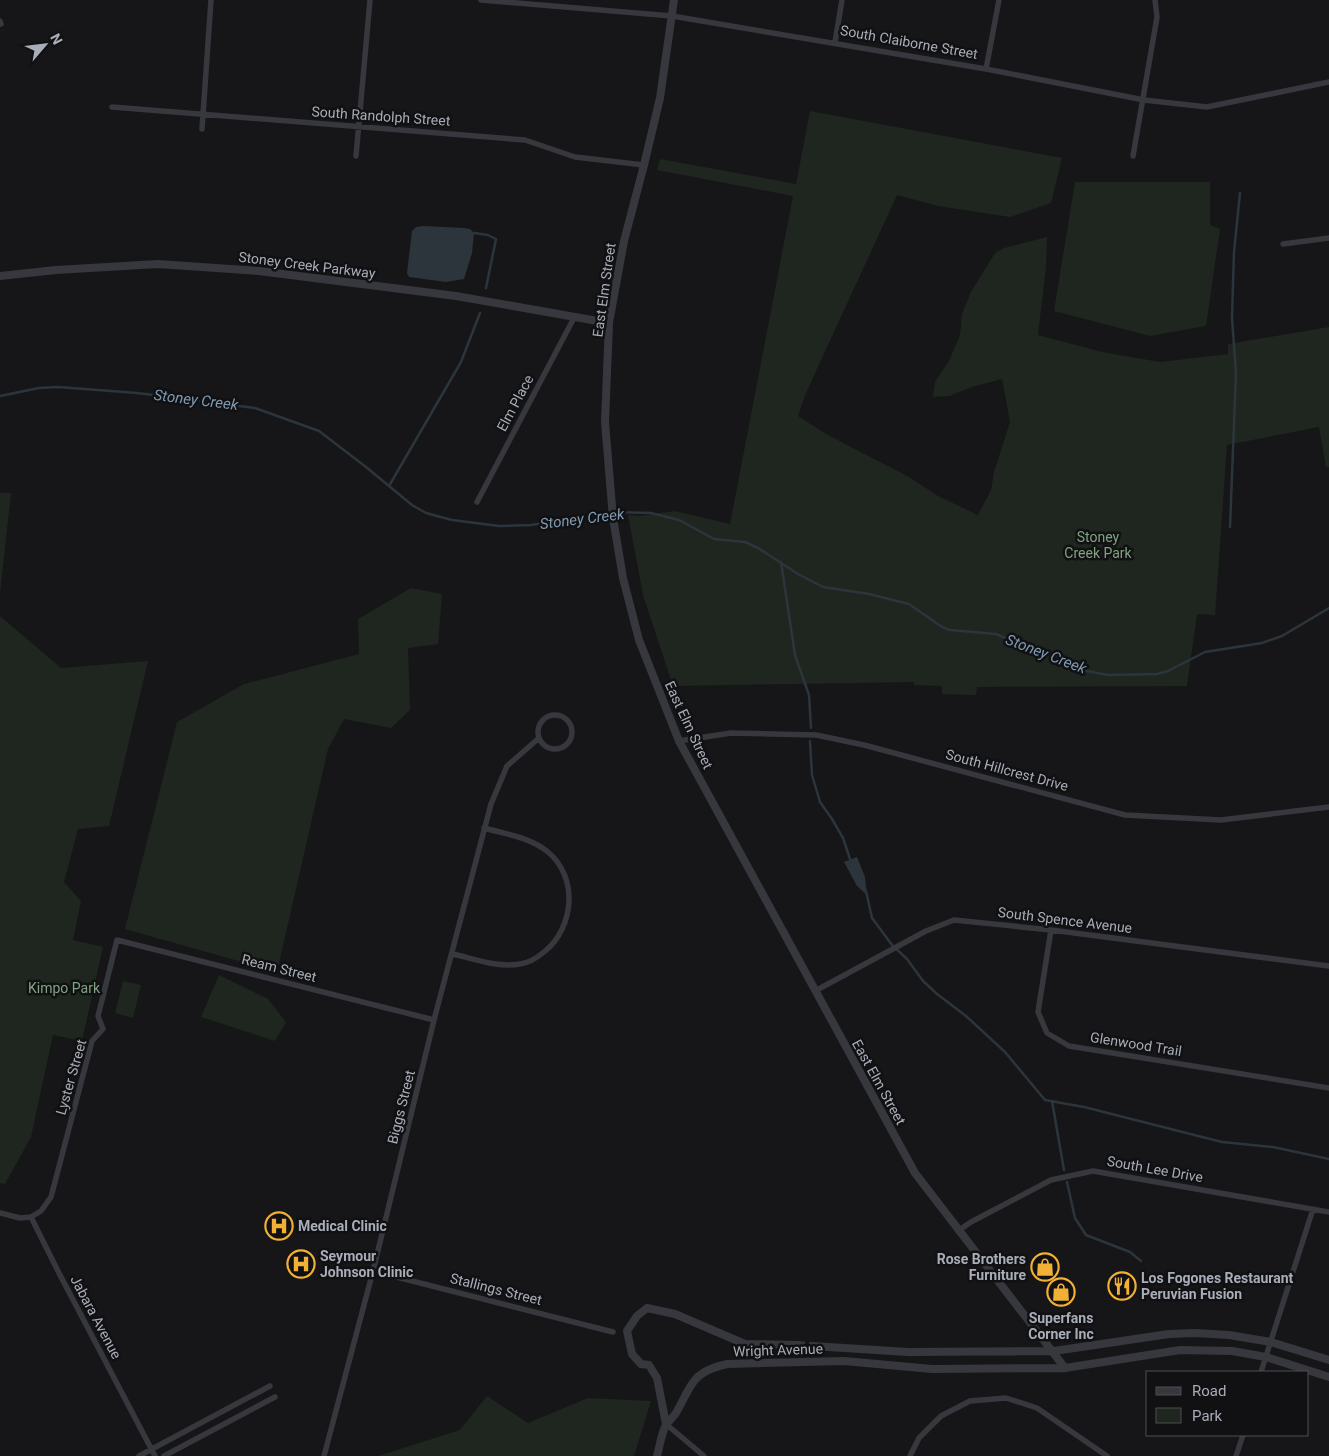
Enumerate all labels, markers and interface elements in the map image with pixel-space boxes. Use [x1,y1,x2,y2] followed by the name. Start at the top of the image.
[20,20,70,70] north arrow
[839,22,979,62] street label: South Claiborne Street
[47,31,66,47] text: N
[311,103,451,129] street label: South Randolph Street
[589,241,619,338] street label: East Elm Street
[238,249,377,281] street label: Stoney Creek Parkway
[493,372,537,434] street label: Elm Place
[153,386,240,414] water label: Stoney Creek
[539,505,626,533] water label: Stoney Creek
[1064,529,1133,561] park label: Stoney Creek Park
[1003,630,1089,678] water label: Stoney Creek
[662,679,716,772] street label: East Elm Street
[944,746,1070,794] street label: South Hillcrest Drive
[997,904,1133,936] street label: South Spence Avenue
[240,951,318,985] street label: Ream Street
[28,980,101,996] park label: Kimpo Park
[1089,1029,1183,1059] street label: Glenwood Trail
[53,1037,90,1117] street label: Lyster Street
[849,1037,909,1128] street label: East Elm Street
[384,1068,418,1146] street label: Biggs Street
[1106,1153,1204,1185] street label: South Lee Drive
[264,1211,294,1241] hospital icon: Medical Clinic
[298,1218,387,1234] place label: Medical Clinic
[320,1248,413,1280] place label: Seymour Johnson Clinic
[286,1249,316,1279] hospital icon: Seymour Johnson Clinic
[937,1251,1026,1283] place label: Rose Brothers Furniture
[1030,1252,1060,1282] shop icon: Rose Brothers Furniture
[448,1270,544,1308] street label: Stallings Street
[1141,1270,1294,1302] place label: Los Fogones Restaurant Peruvian Fusion
[1107,1271,1137,1301] restaurant icon: Los Fogones Restaurant Peruvian Fusion
[67,1273,125,1361] street label: Jabara Avenue
[1046,1277,1076,1307] shop icon: Superfans Corner Inc
[1028,1310,1094,1342] place label: Superfans Corner Inc
[733,1340,823,1360] street label: Wright Avenue
[1146,1371,1309,1436] legend
[1192,1382,1226,1400] text: Road
[1192,1407,1223,1425] text: Park

